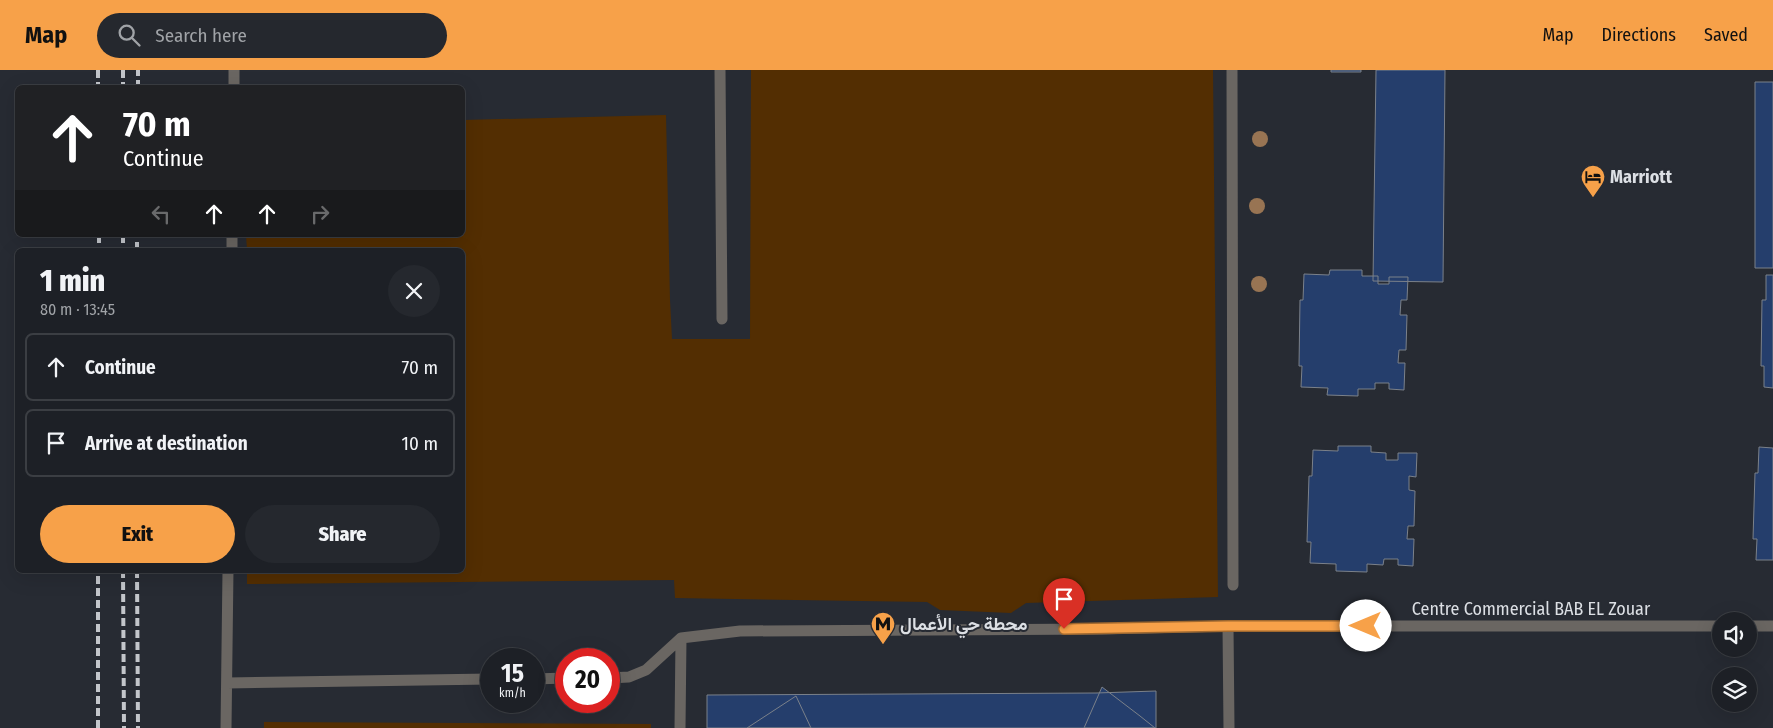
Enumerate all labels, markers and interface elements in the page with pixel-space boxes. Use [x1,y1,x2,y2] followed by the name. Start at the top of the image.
[97,13,447,58] search box
[25,21,67,49] text: Map
[115,21,143,49] icon: search
[155,24,247,47] text: Search here
[1542,24,1574,46] text: Map
[1602,24,1676,46] text: Directions
[1704,24,1748,46] text: Saved
[123,103,191,145] text: 70 m
[40,105,105,170] icon: ahead
[123,145,204,172] text: Continue
[1580,164,1606,198] hotel icon: Marriott
[1610,166,1673,188] place label: Marriott
[147,200,175,228] icon: left
[200,200,228,228] icon: ahead
[253,200,281,228] icon: ahead
[306,200,334,228] icon: right
[40,263,105,299] text: 1 min
[388,265,440,317] button: close
[40,300,115,319] text: 80 m · 13:45
[42,353,70,381] icon: ahead
[85,356,156,379] text: Continue
[402,356,438,379] text: 70 m
[42,429,70,457] icon: arrive
[85,432,248,455] text: Arrive at destination
[402,432,438,455] text: 10 m
[40,505,235,563] button: Exit
[245,505,440,563] button: Share
[1043,578,1085,629] pin
[1050,585,1078,613] icon: arrive
[1412,598,1651,620] street label: Centre Commercial BAB EL Zouar
[1339,599,1391,651] position arrow
[870,611,896,645] metro station icon: محطة حي الأعمال
[1712,612,1757,712] map controls
[1712,612,1757,657] button: sound
[900,613,1028,639] place label: محطة حي الأعمال
[555,648,620,713] speed limit sign: 20
[501,659,524,689] text: 15
[1712,667,1757,712] button: layers
[499,686,526,700] text: km/h

